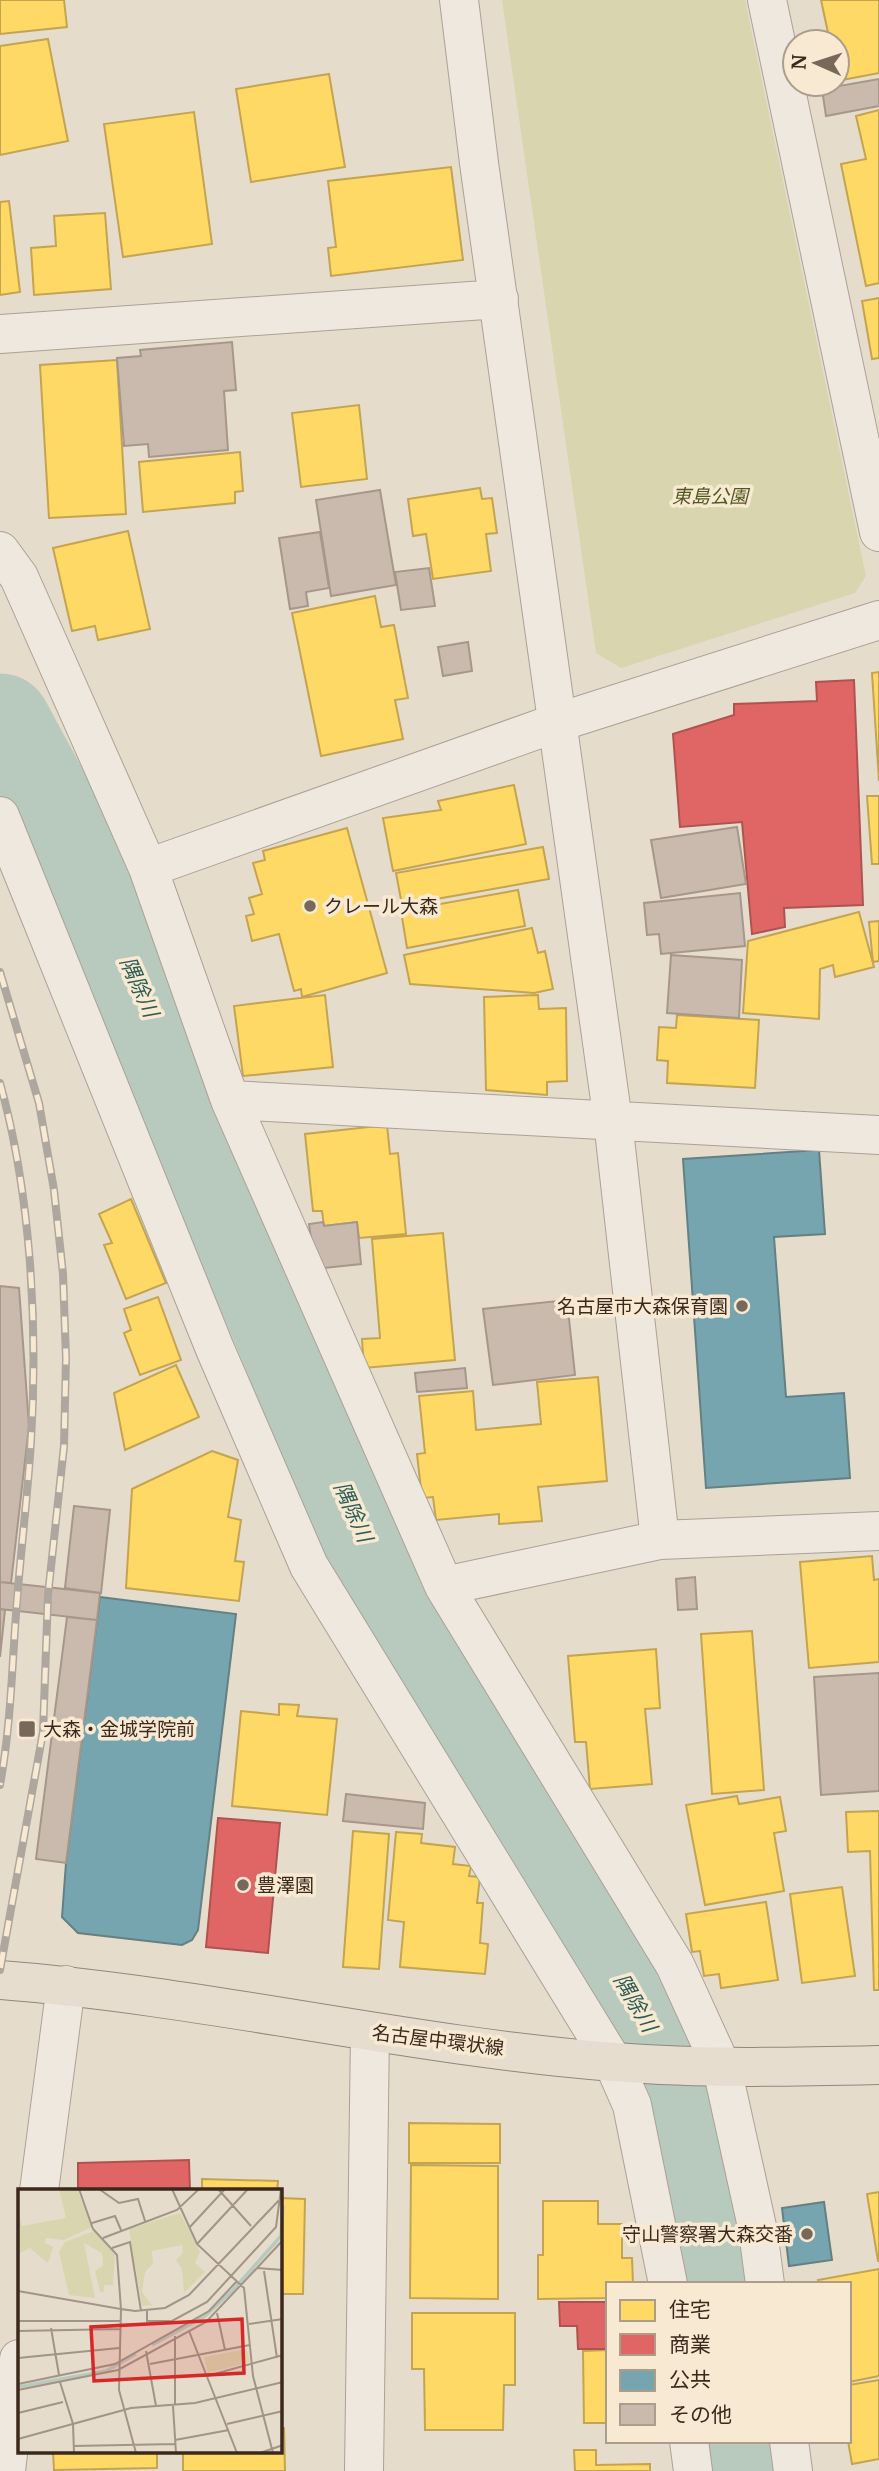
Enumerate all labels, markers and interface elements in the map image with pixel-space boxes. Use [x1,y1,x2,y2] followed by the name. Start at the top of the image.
[781,28,851,98] north arrow
[787,54,811,70] text: N
[672,484,751,508] park label: 東島公園
[324,894,438,918] place label: クレール大森
[302,898,318,914] marker: クレール大森
[114,953,165,1023] water label: 隅除川
[557,1294,728,1318] place label: 名古屋市大森保育園
[734,1298,750,1314] marker: 名古屋市大森保育園
[328,1478,379,1548] water label: 隅除川
[43,1717,195,1741] place label: 大森・金城学院前
[17,1719,37,1739] marker: 大森・金城学院前
[257,1873,314,1897] place label: 豊澤園
[235,1877,251,1893] marker: 豊澤園
[608,1969,664,2039] water label: 隅除川
[371,2020,505,2060] street label: 名古屋中環状線
[18,2189,282,2454] inset map
[622,2222,793,2246] place label: 守山警察署大森交番
[799,2226,815,2242] marker: 守山警察署大森交番
[606,2282,851,2443] legend
[669,2296,711,2323] text: 住宅
[669,2331,711,2358] text: 商業
[669,2366,711,2393] text: 公共
[669,2401,732,2428] text: その他

